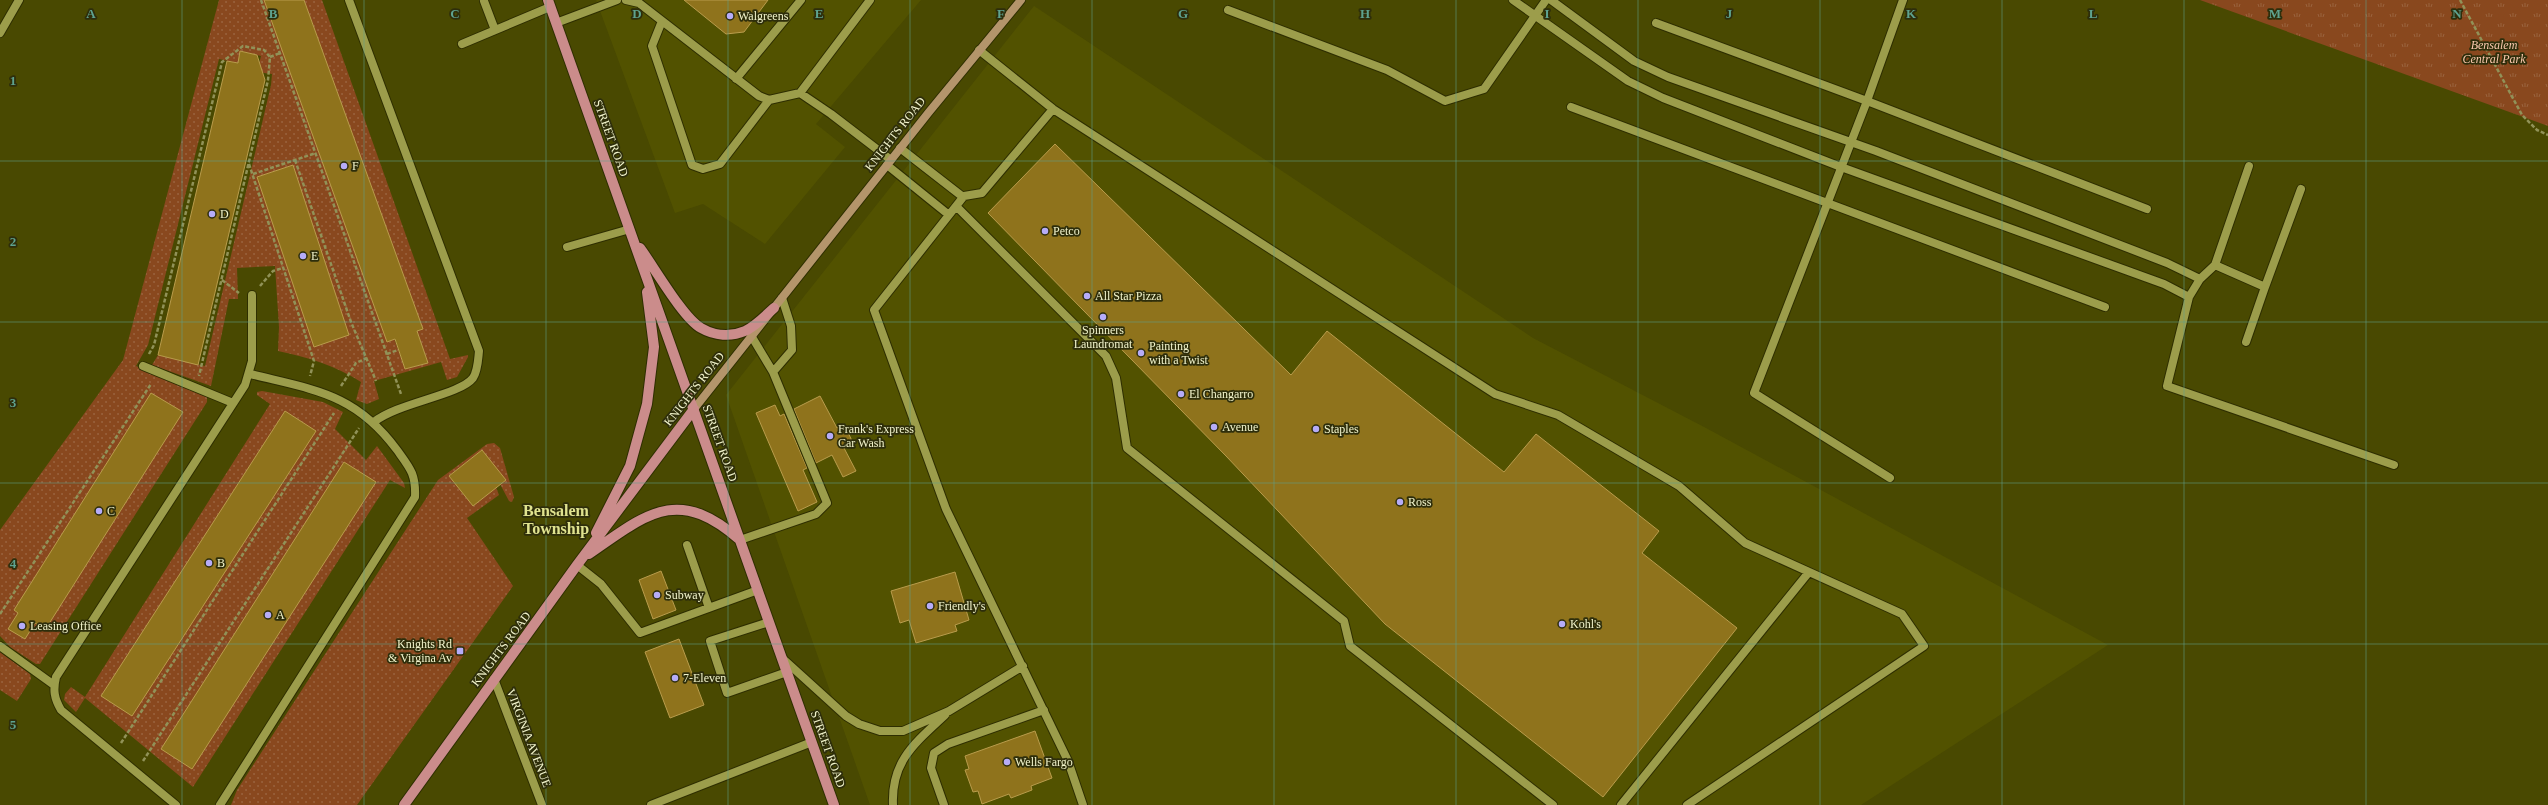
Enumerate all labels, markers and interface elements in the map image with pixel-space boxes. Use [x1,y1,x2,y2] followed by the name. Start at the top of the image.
[86,6,96,21] text: A
[269,6,278,21] text: B
[450,6,460,21] text: C
[632,6,642,21] text: D
[815,6,823,21] text: E
[997,6,1005,21] text: F
[1178,6,1188,21] text: G
[1360,6,1370,21] text: H
[1544,6,1550,21] text: I
[1726,6,1733,21] text: J
[1906,6,1917,21] text: K
[2089,6,2098,21] text: L
[2269,6,2281,21] text: M
[2452,6,2462,21] text: N
[738,9,789,23] place label: Walgreens
[725,11,735,21] marker: Walgreens
[2463,38,2526,66] park label: Bensalem Central Park
[10,73,16,88] text: 1
[862,94,928,174] street label: KNIGHTS ROAD
[591,98,632,179] street label: STREET ROAD
[352,159,359,173] place label: F
[339,161,349,171] marker: F
[220,207,229,221] place label: D
[207,209,217,219] marker: D
[1053,224,1080,238] place label: Petco
[1040,226,1050,236] marker: Petco
[10,234,16,249] text: 2
[311,249,318,263] place label: E
[298,251,308,261] marker: E
[1095,289,1162,303] place label: All Star Pizza
[1082,291,1092,301] marker: All Star Pizza
[1098,312,1108,322] marker: Spinners Laundromat
[1074,323,1133,351] place label: Spinners Laundromat
[1149,339,1209,367] place label: Painting with a Twist
[1136,348,1146,358] marker: Painting with a Twist
[661,349,727,429] street label: KNIGHTS ROAD
[1189,387,1253,401] place label: El Changarro
[1176,389,1186,399] marker: El Changarro
[10,395,17,410] text: 3
[700,403,741,484] street label: STREET ROAD
[1222,420,1258,434] place label: Avenue
[838,422,914,450] place label: Frank's Express Car Wash
[1209,422,1219,432] marker: Avenue
[1324,422,1359,436] place label: Staples
[1311,424,1321,434] marker: Staples
[825,431,835,441] marker: Frank's Express Car Wash
[1408,495,1432,509] place label: Ross
[1395,497,1405,507] marker: Ross
[523,502,590,538] district label: Bensalem Township
[107,504,115,518] place label: C
[94,506,104,516] marker: C
[10,556,17,571] text: 4
[217,556,225,570] place label: B
[204,558,214,568] marker: B
[665,588,704,602] place label: Subway
[652,590,662,600] marker: Subway
[938,599,986,613] place label: Friendly's
[925,601,935,611] marker: Friendly's
[276,608,285,622] place label: A
[468,609,534,689] street label: KNIGHTS ROAD
[263,610,273,620] marker: A
[1570,617,1601,631] place label: Kohl's
[30,619,101,633] place label: Leasing Office
[1557,619,1567,629] marker: Kohl's
[17,621,27,631] marker: Leasing Office
[388,637,452,665] place label: Knights Rd & Virgina Av
[455,646,465,656] marker: Knights Rd & Virgina Av
[683,671,726,685] place label: 7-Eleven
[670,673,680,683] marker: 7-Eleven
[504,687,554,789] street label: VIRGINIA AVENUE
[808,709,849,790] street label: STREET ROAD
[10,717,17,732] text: 5
[1015,755,1073,769] place label: Wells Fargo
[1002,757,1012,767] marker: Wells Fargo

